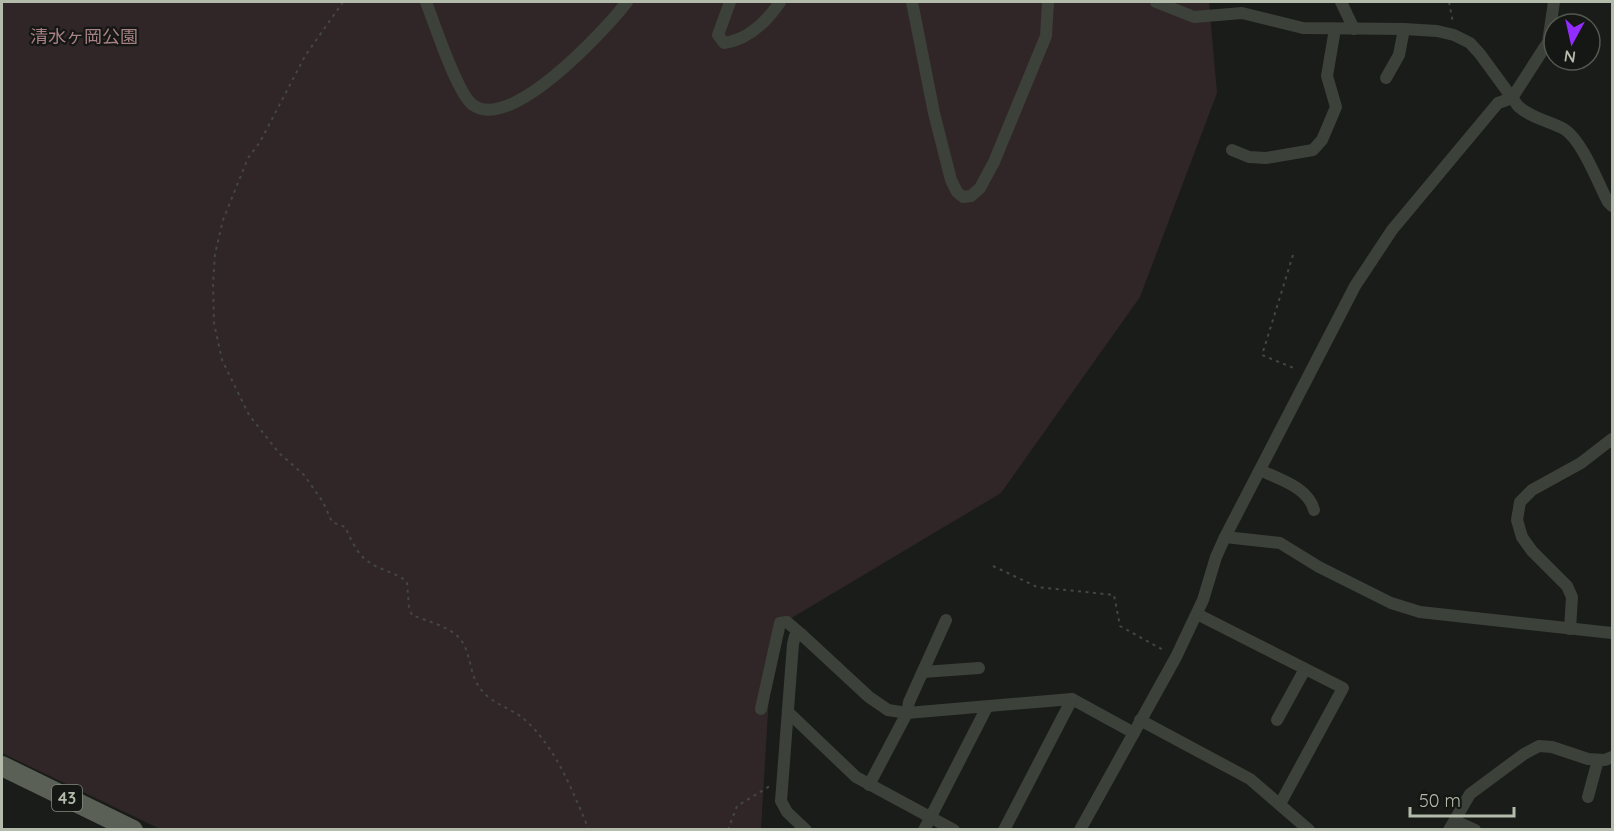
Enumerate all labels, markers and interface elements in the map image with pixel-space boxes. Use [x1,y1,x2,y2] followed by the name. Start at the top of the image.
[1542,12,1602,72] north arrow
[30,25,138,48] park label: 清水ヶ岡公園
[1563,46,1577,68] text: N
[1410,780,1514,818] scale bar
[52,785,82,811] road number: 43
[1419,789,1461,812] text: 50 m

